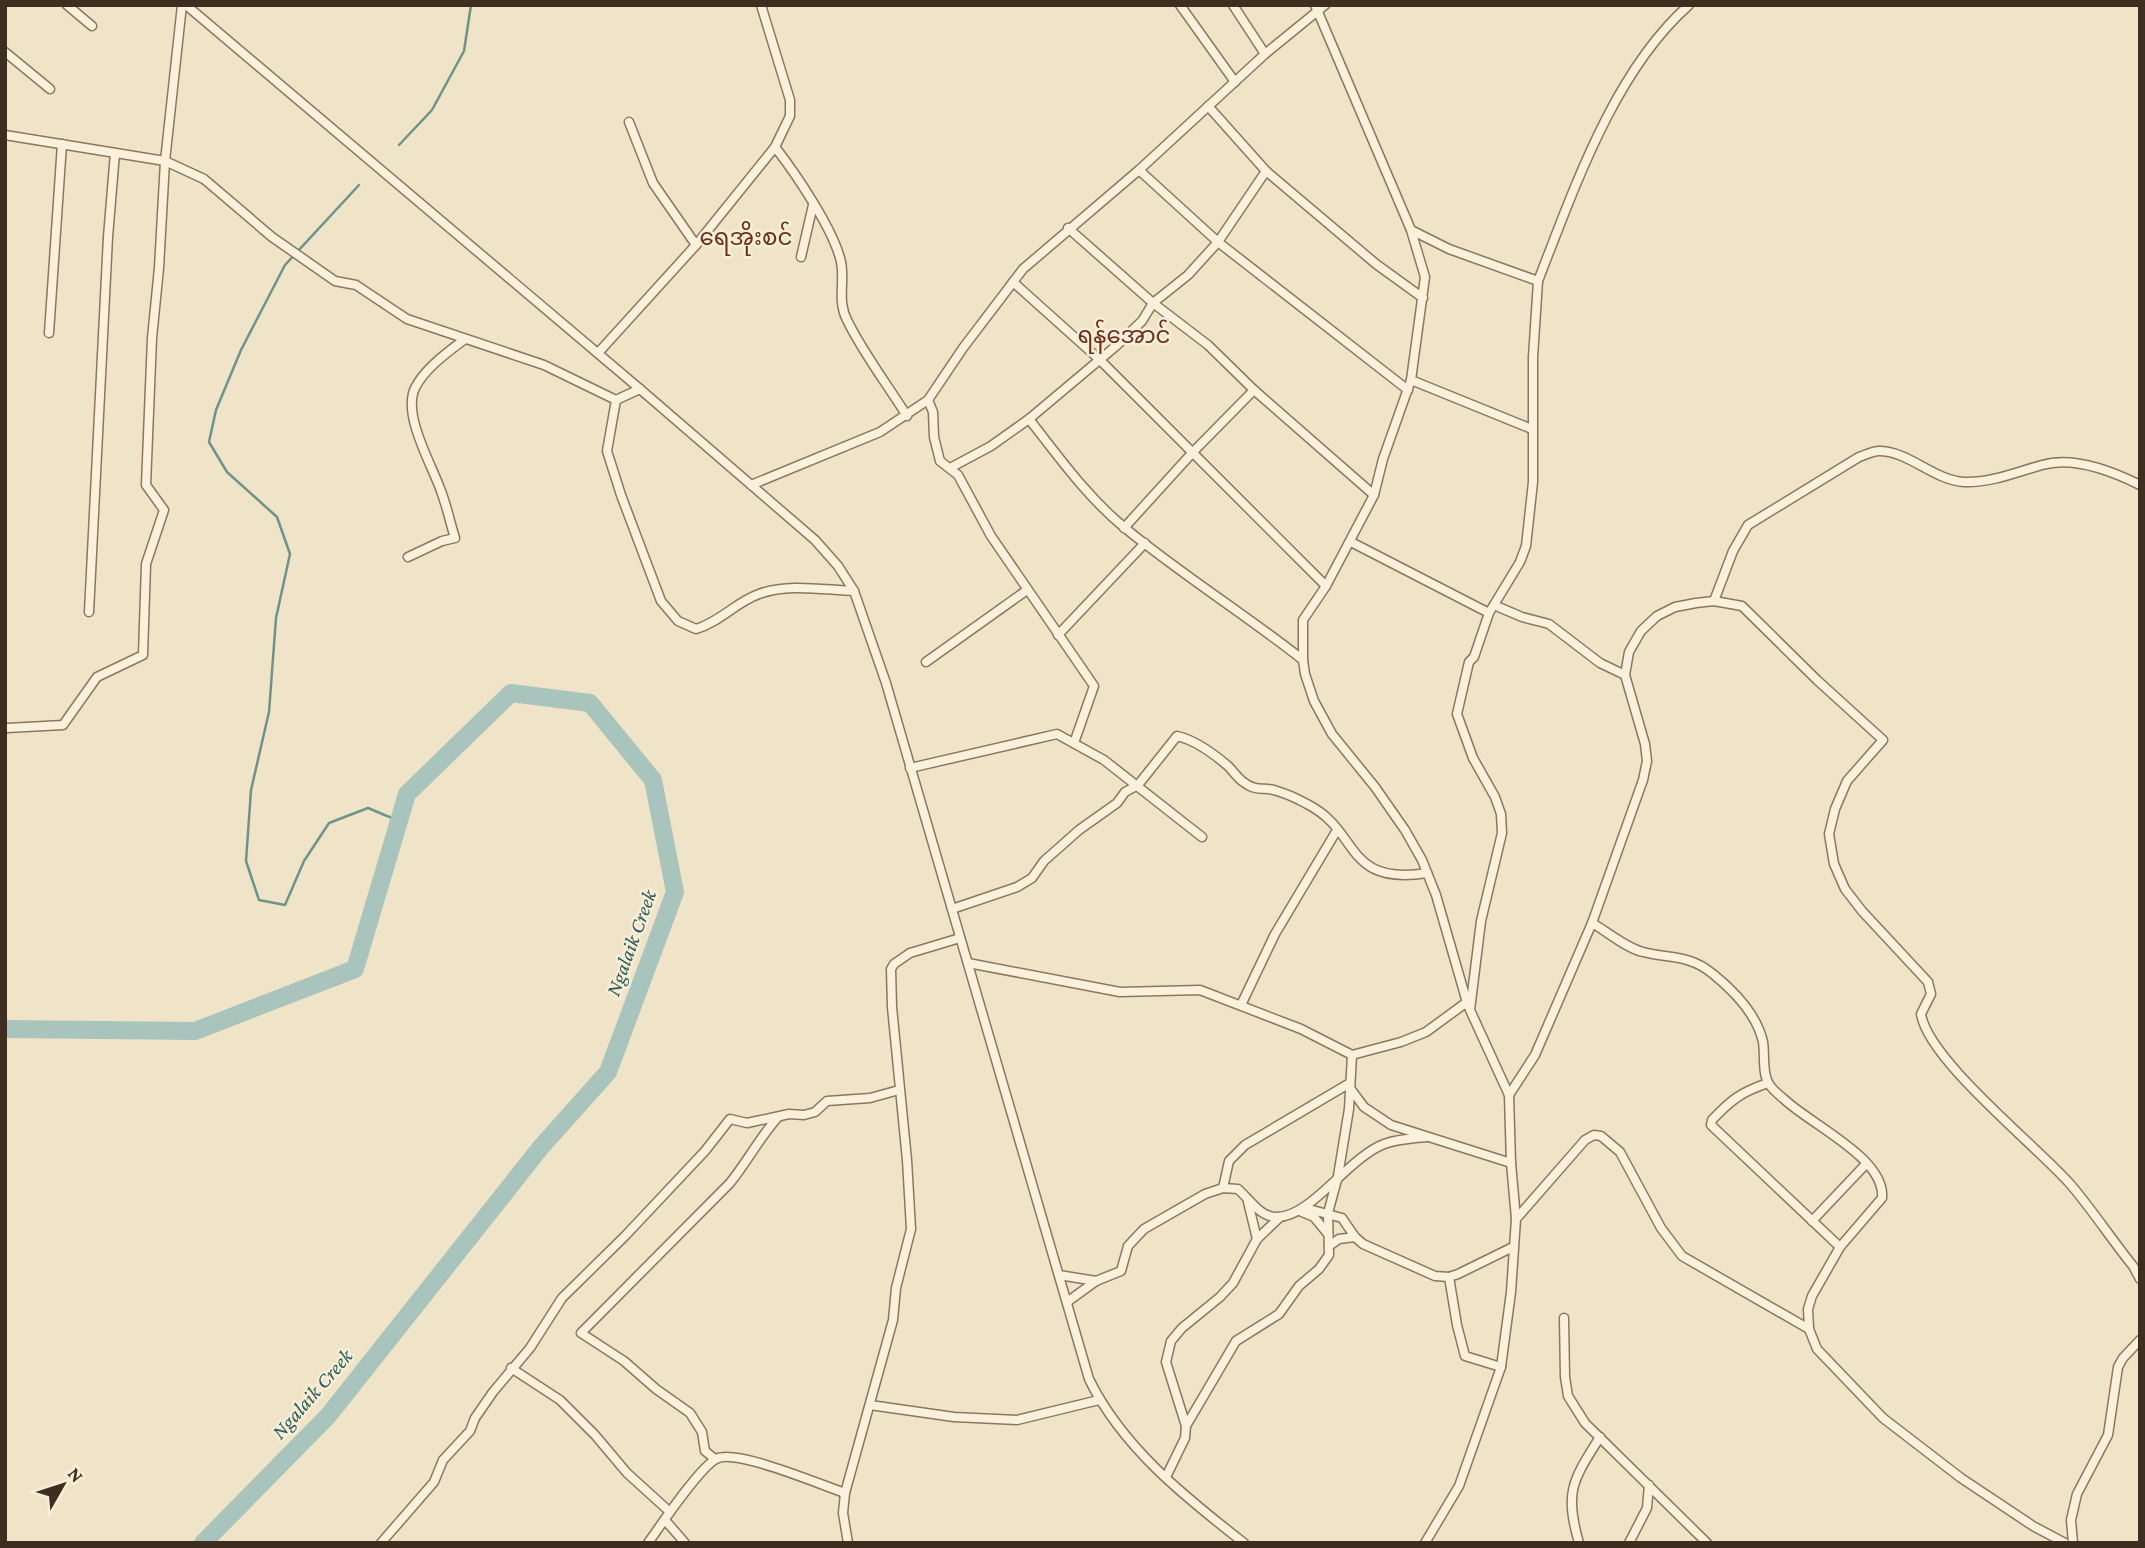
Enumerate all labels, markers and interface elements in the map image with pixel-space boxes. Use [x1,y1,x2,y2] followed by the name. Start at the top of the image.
[699,221,793,256] district label: ရေအိုးစင်
[1077,319,1171,354] district label: ရန်အောင်
[601,886,662,999] water label: Ngalaik Creek
[267,1344,358,1444] water label: Ngalaik Creek
[28,1450,98,1520] north arrow
[64,1463,88,1486] text: N

